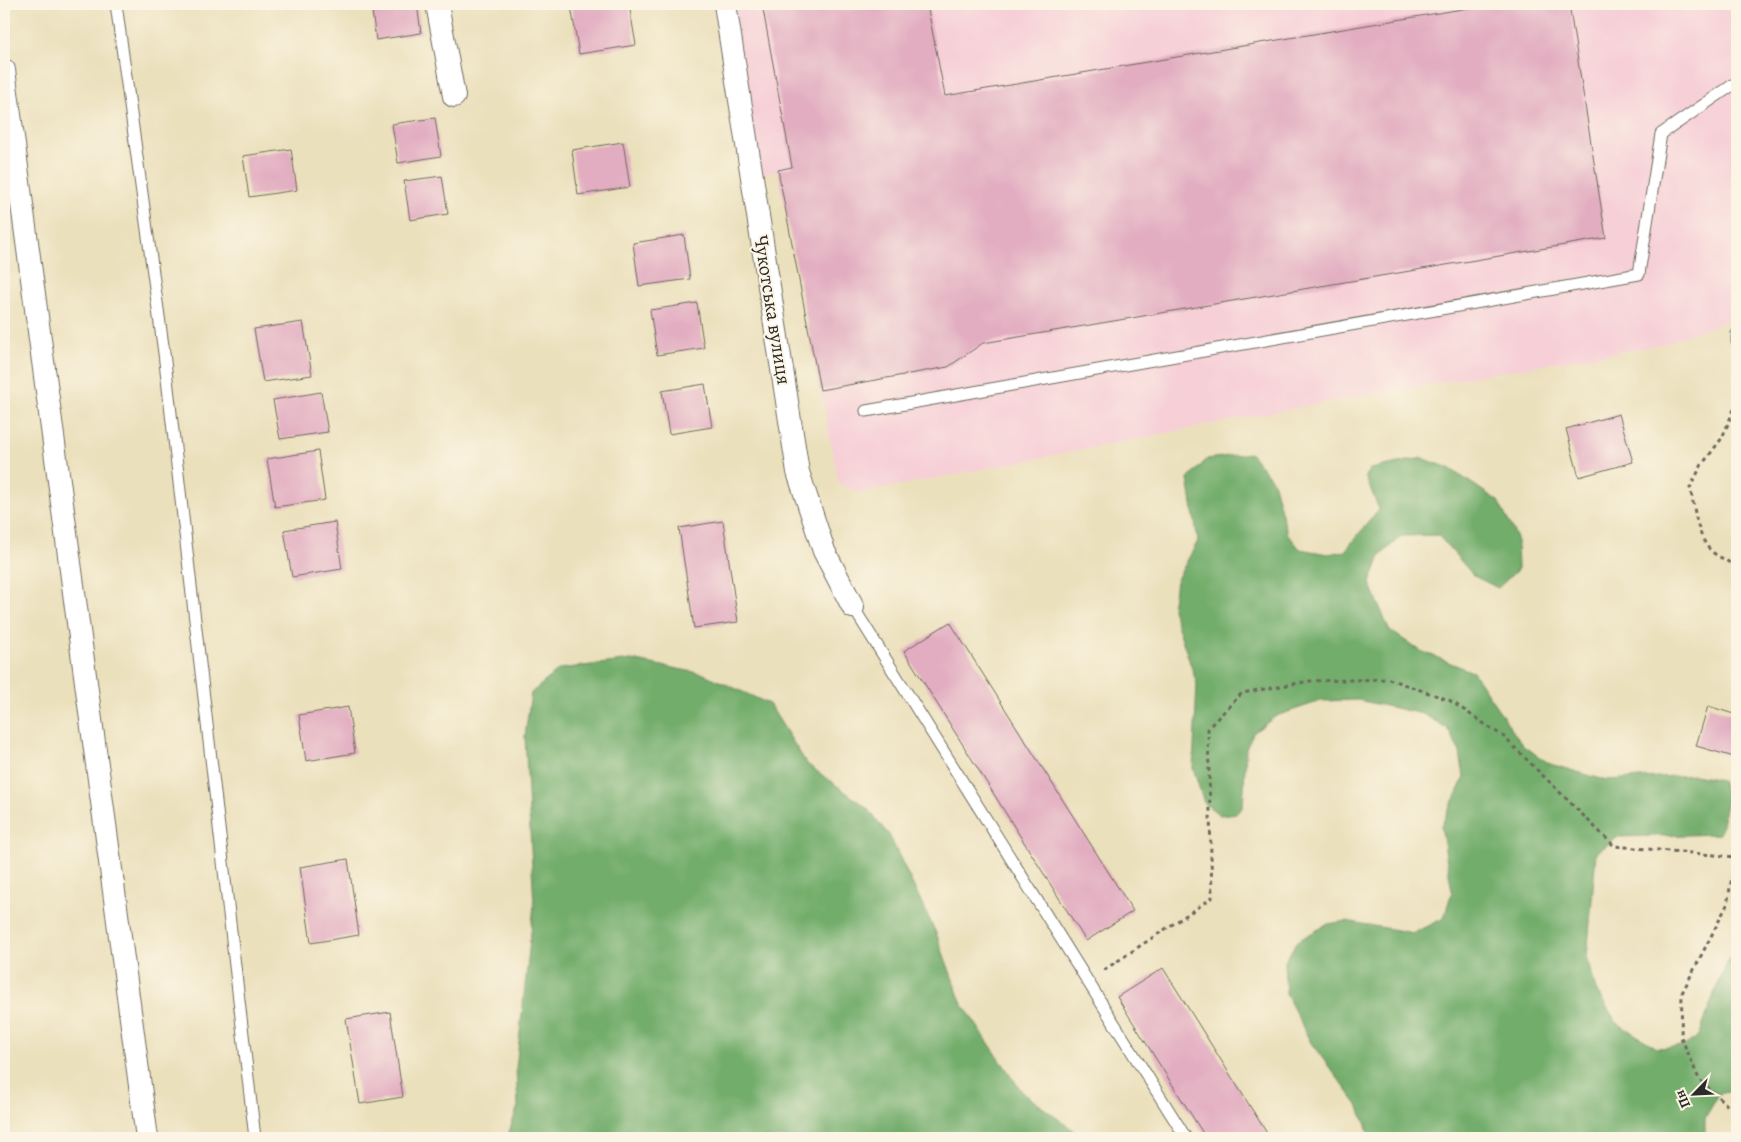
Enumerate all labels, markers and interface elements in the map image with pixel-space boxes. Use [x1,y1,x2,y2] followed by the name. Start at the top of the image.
[747,233,798,387] street label: Чукотська вулиця
[1668,1070,1718,1120] north arrow
[1670,1087,1695,1111] text: Пн

